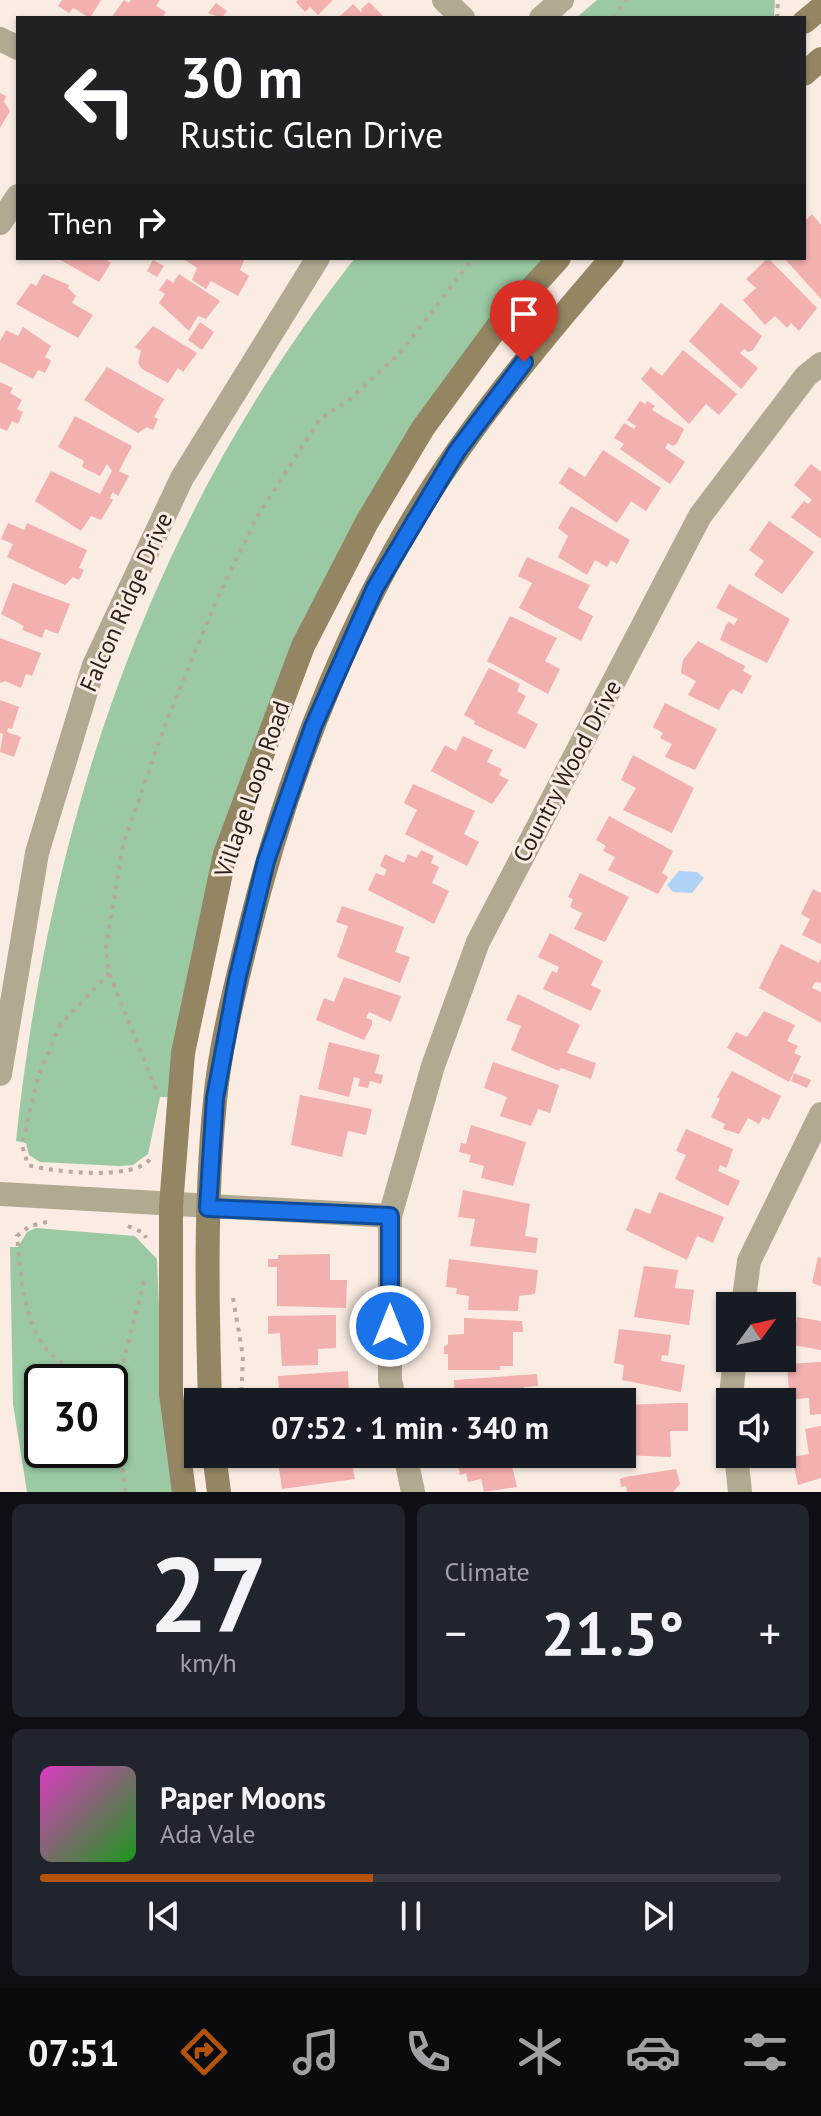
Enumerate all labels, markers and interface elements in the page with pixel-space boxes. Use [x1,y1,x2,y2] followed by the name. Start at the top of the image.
[180,41,303,113] text: 30 m
[48,48,152,152] icon: left
[180,111,443,158] text: Rustic Glen Drive
[129,200,173,244] icon: right
[48,203,113,242] text: Then
[490,280,558,362] pin
[502,292,546,336] icon: arrive
[73,508,179,696] street label: Falcon Ridge Drive
[506,675,628,867] street label: Country Wood Drive
[207,697,297,882] street label: Village Loop Road
[348,1284,432,1368] position arrow
[716,1292,796,1372] north arrow
[716,1292,796,1468] map controls
[24,1364,128,1468] speed limit sign: 30
[716,1388,796,1468] button: sound
[271,1408,549,1447] text: 07:52 · 1 min · 340 m
[149,1526,267,1661] text: 27
[445,1555,530,1588] text: Climate
[541,1594,684,1672] text: 21.5°
[445,1604,467,1661] text: −
[759,1604,781,1661] text: +
[180,1646,237,1679] text: km/h
[160,1778,326,1817] text: Paper Moons
[160,1817,255,1850] text: Ada Vale
[142,1894,186,1938] icon: previous
[389,1894,433,1938] icon: pause
[636,1894,680,1938] icon: next
[176,2024,232,2080] icon: directions
[288,2024,344,2080] icon: music
[400,2024,456,2080] icon: phone
[512,2024,568,2080] icon: climate
[625,2024,681,2080] icon: car
[737,2024,793,2080] icon: filters
[28,2029,119,2076] text: 07:51

